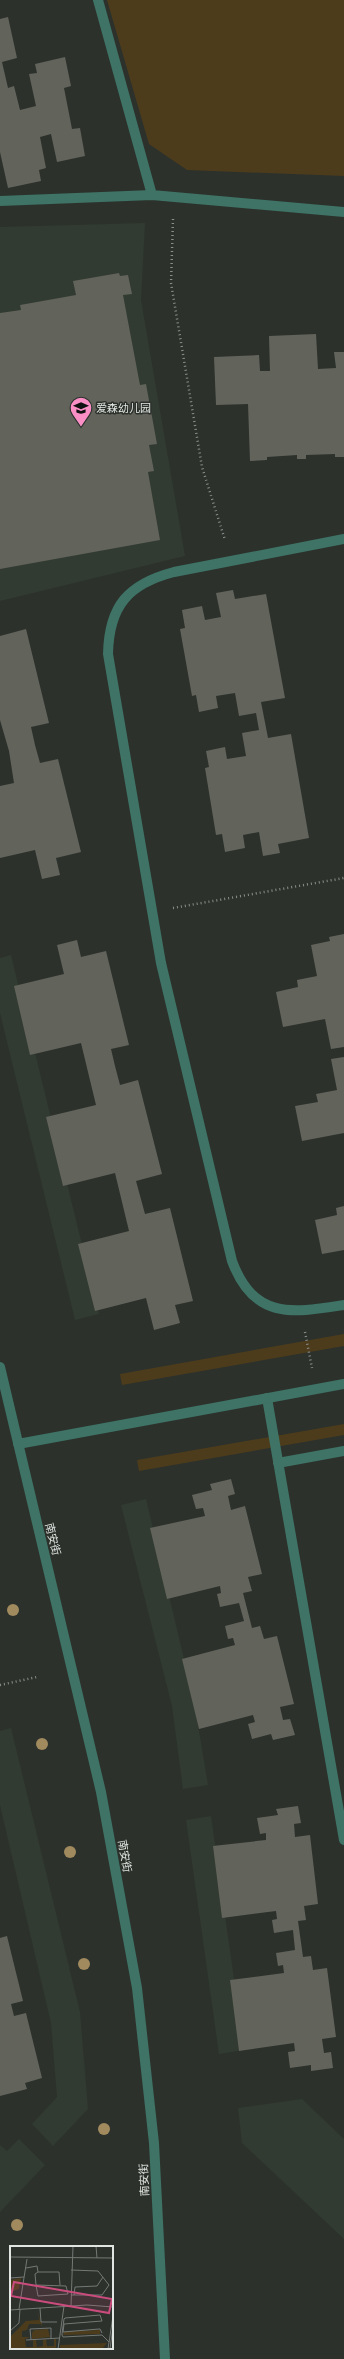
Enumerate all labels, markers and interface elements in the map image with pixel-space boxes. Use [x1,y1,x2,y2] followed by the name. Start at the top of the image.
[68,395,94,428] school or university icon: 爱森幼儿园
[96,400,151,416] place label: 爱森幼儿园
[41,1521,65,1557] street label: 南安街
[114,1838,136,1874] street label: 南安街
[135,2163,153,2197] street label: 南安街
[10,2246,113,2349] inset map

